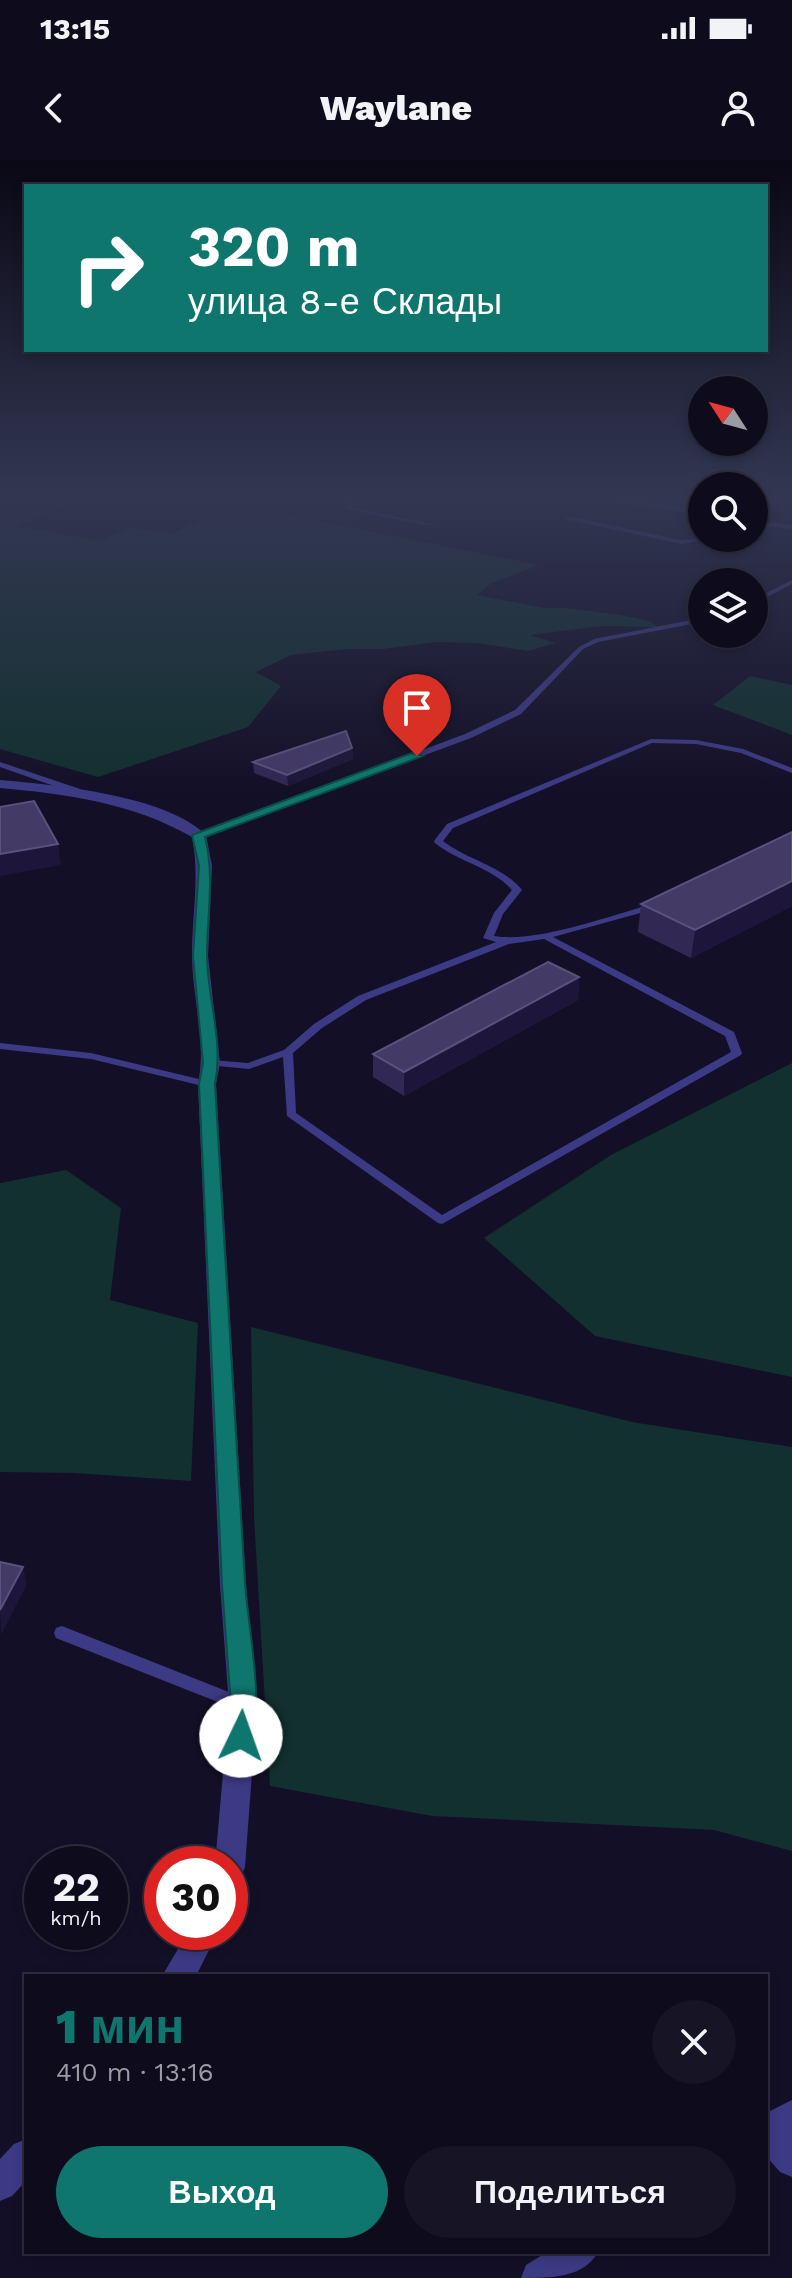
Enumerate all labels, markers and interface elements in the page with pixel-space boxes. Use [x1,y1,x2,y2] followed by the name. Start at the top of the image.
[40,11,110,46] text: 13:15
[32,86,76,130] icon: back
[716,86,760,130] icon: person
[320,87,472,129] text: Waylane
[188,214,359,280] text: 320 m
[56,216,160,320] icon: right
[188,281,502,323] text: улица 8-е Склады
[688,376,768,456] north arrow
[688,376,768,648] map controls
[688,472,768,552] button: search
[688,568,768,648] button: layers
[383,674,451,756] pin
[395,686,439,730] icon: arrive
[199,1694,283,1778] position arrow
[144,1846,248,1950] speed limit sign: 30
[52,1864,100,1911] text: 22
[50,1906,102,1930] text: km/h
[56,1998,184,2055] text: 1 мин
[652,2000,736,2084] button: close
[56,2057,213,2087] text: 410 m · 13:16
[56,2146,388,2238] button: Выход
[404,2146,736,2238] button: Поделиться

